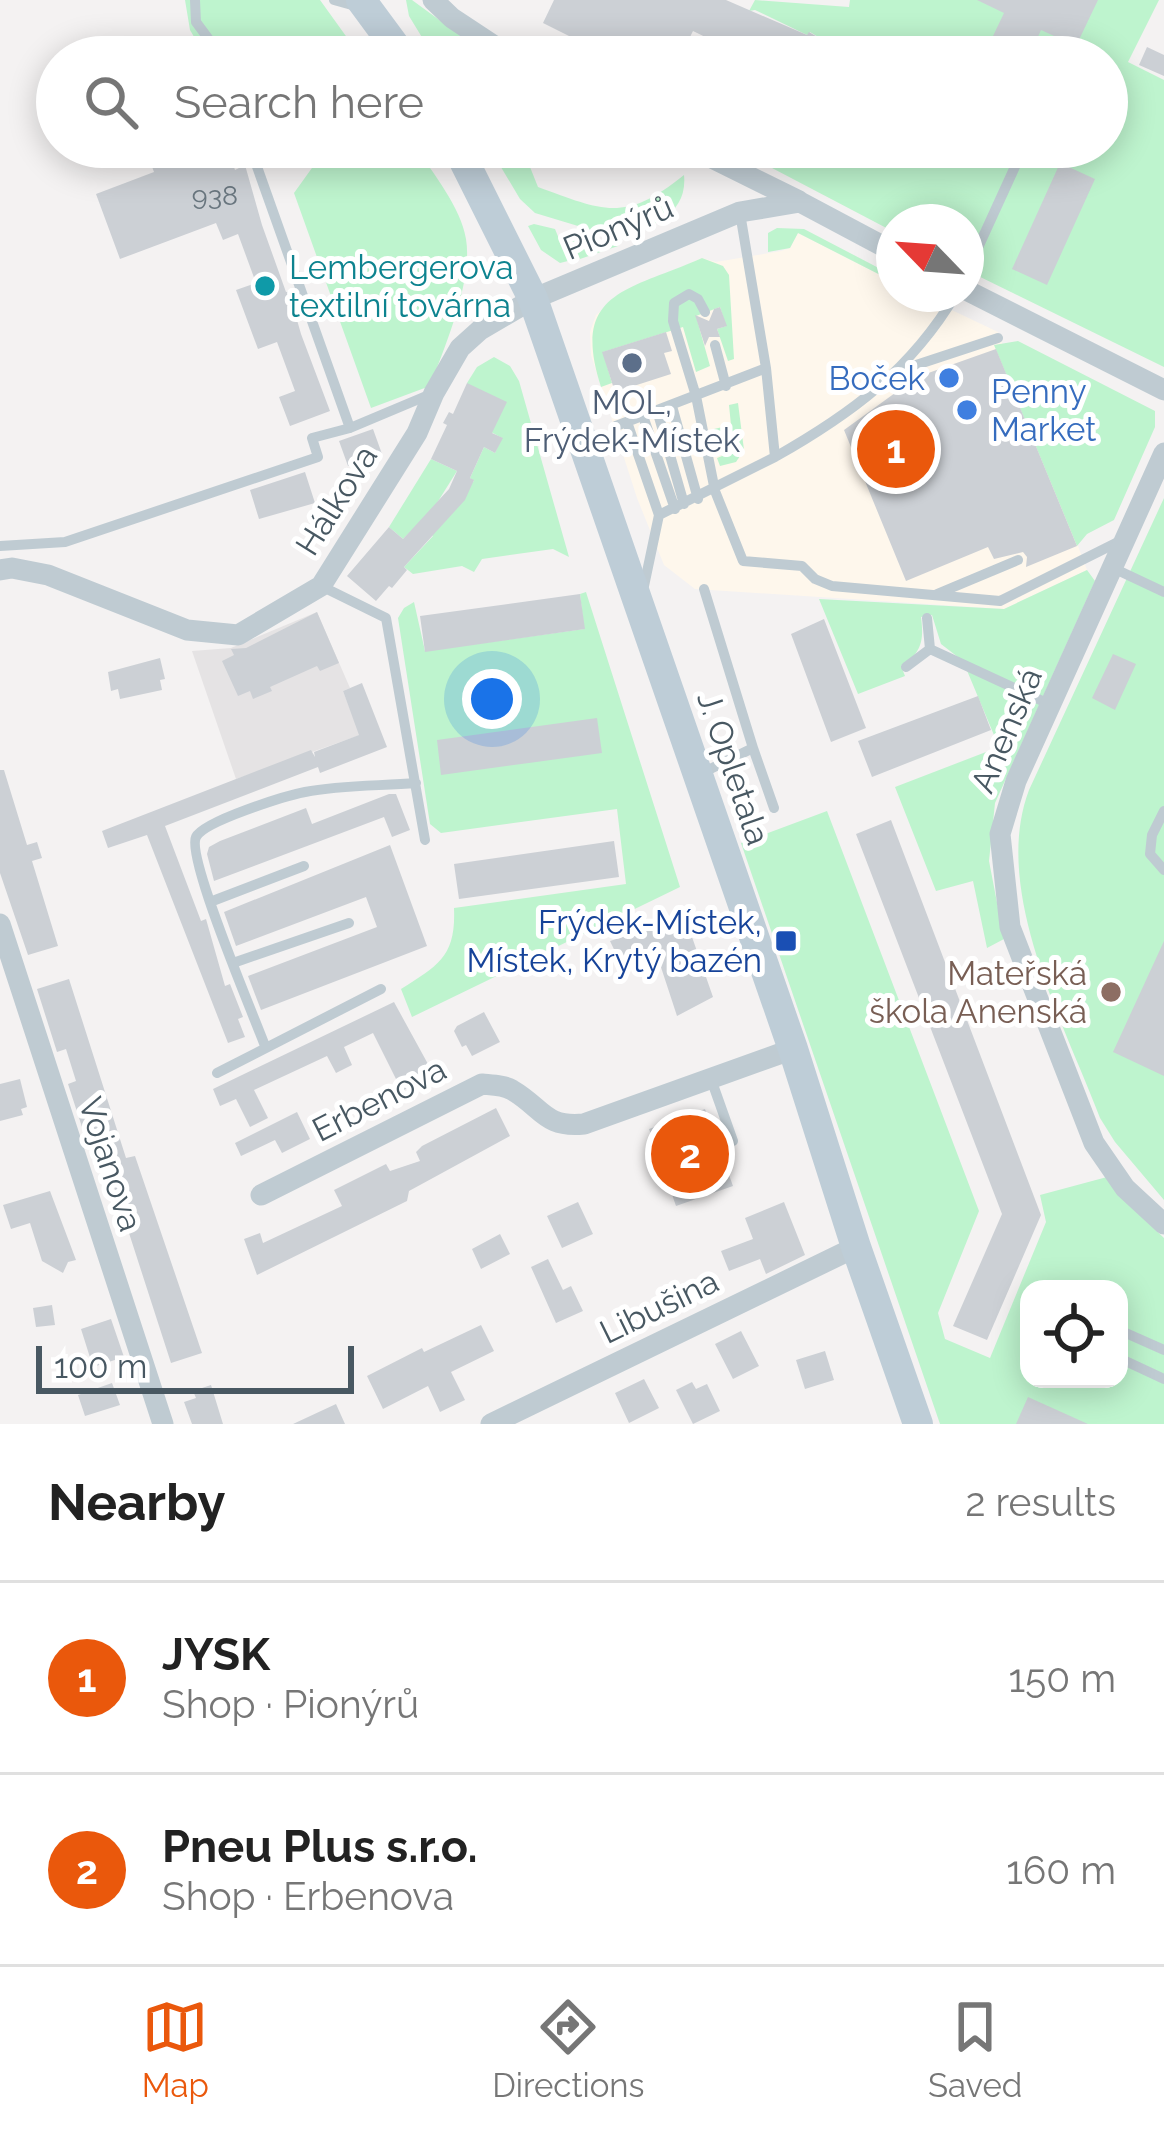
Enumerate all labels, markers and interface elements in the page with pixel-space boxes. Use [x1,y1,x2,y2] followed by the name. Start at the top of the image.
[36,36,1128,168] search box
[78,69,144,135] icon: search
[174,76,424,129] text: Search here
[192,180,238,211] house number: 938
[557,187,679,268] street label: Pionýrů
[876,204,984,312] north arrow
[289,248,513,325] place label: Lembergerova textilní továrna
[252,273,278,299] marker: Lembergerova textilní továrna
[619,350,645,376] marker: MOL, Frýdek-Místek
[829,359,925,398] place label: Boček
[936,365,962,391] marker: Boček
[991,372,1096,449] place label: Penny Market
[524,383,741,460] place label: MOL, Frýdek-Místek
[954,397,980,423] marker: Penny Market
[857,404,935,494] pin: 1
[288,438,385,562] street label: Hálkova
[963,662,1050,798] street label: Anenská
[462,669,522,729] your location
[689,686,778,850] street label: J. Opletala
[466,903,762,980] place label: Frýdek-Místek, Místek, Krytý bazén
[773,928,799,954] marker: Frýdek-Místek, Místek, Krytý bazén
[869,954,1087,1031] place label: Mateřská škola Anenská
[1098,979,1124,1005] marker: Mateřská škola Anenská
[306,1049,453,1150] street label: Erbenova
[71,1092,150,1236] street label: Vojanova
[651,1109,729,1199] pin: 2
[594,1261,725,1352] street label: Libušina
[1020,1280,1128,1388] map controls
[1020,1280,1128,1388] button: locate
[36,1340,354,1393] scale bar
[54,1347,147,1386] text: 100 m
[48,1472,225,1532] text: Nearby
[965,1479,1116,1525] text: 2 results
[162,1628,270,1681] text: JYSK
[77,1655,97,1701] text: 1
[1008,1655,1116,1701] text: 150 m
[162,1681,419,1727] text: Shop · Pionýrů
[162,1820,478,1873] text: Pneu Plus s.r.o.
[76,1847,98,1893] text: 2
[1006,1847,1116,1893] text: 160 m
[162,1873,454,1919] text: Shop · Erbenova
[142,1994,209,2105] tab: Map
[492,1994,645,2105] tab: Directions
[928,1994,1022,2105] tab: Saved

